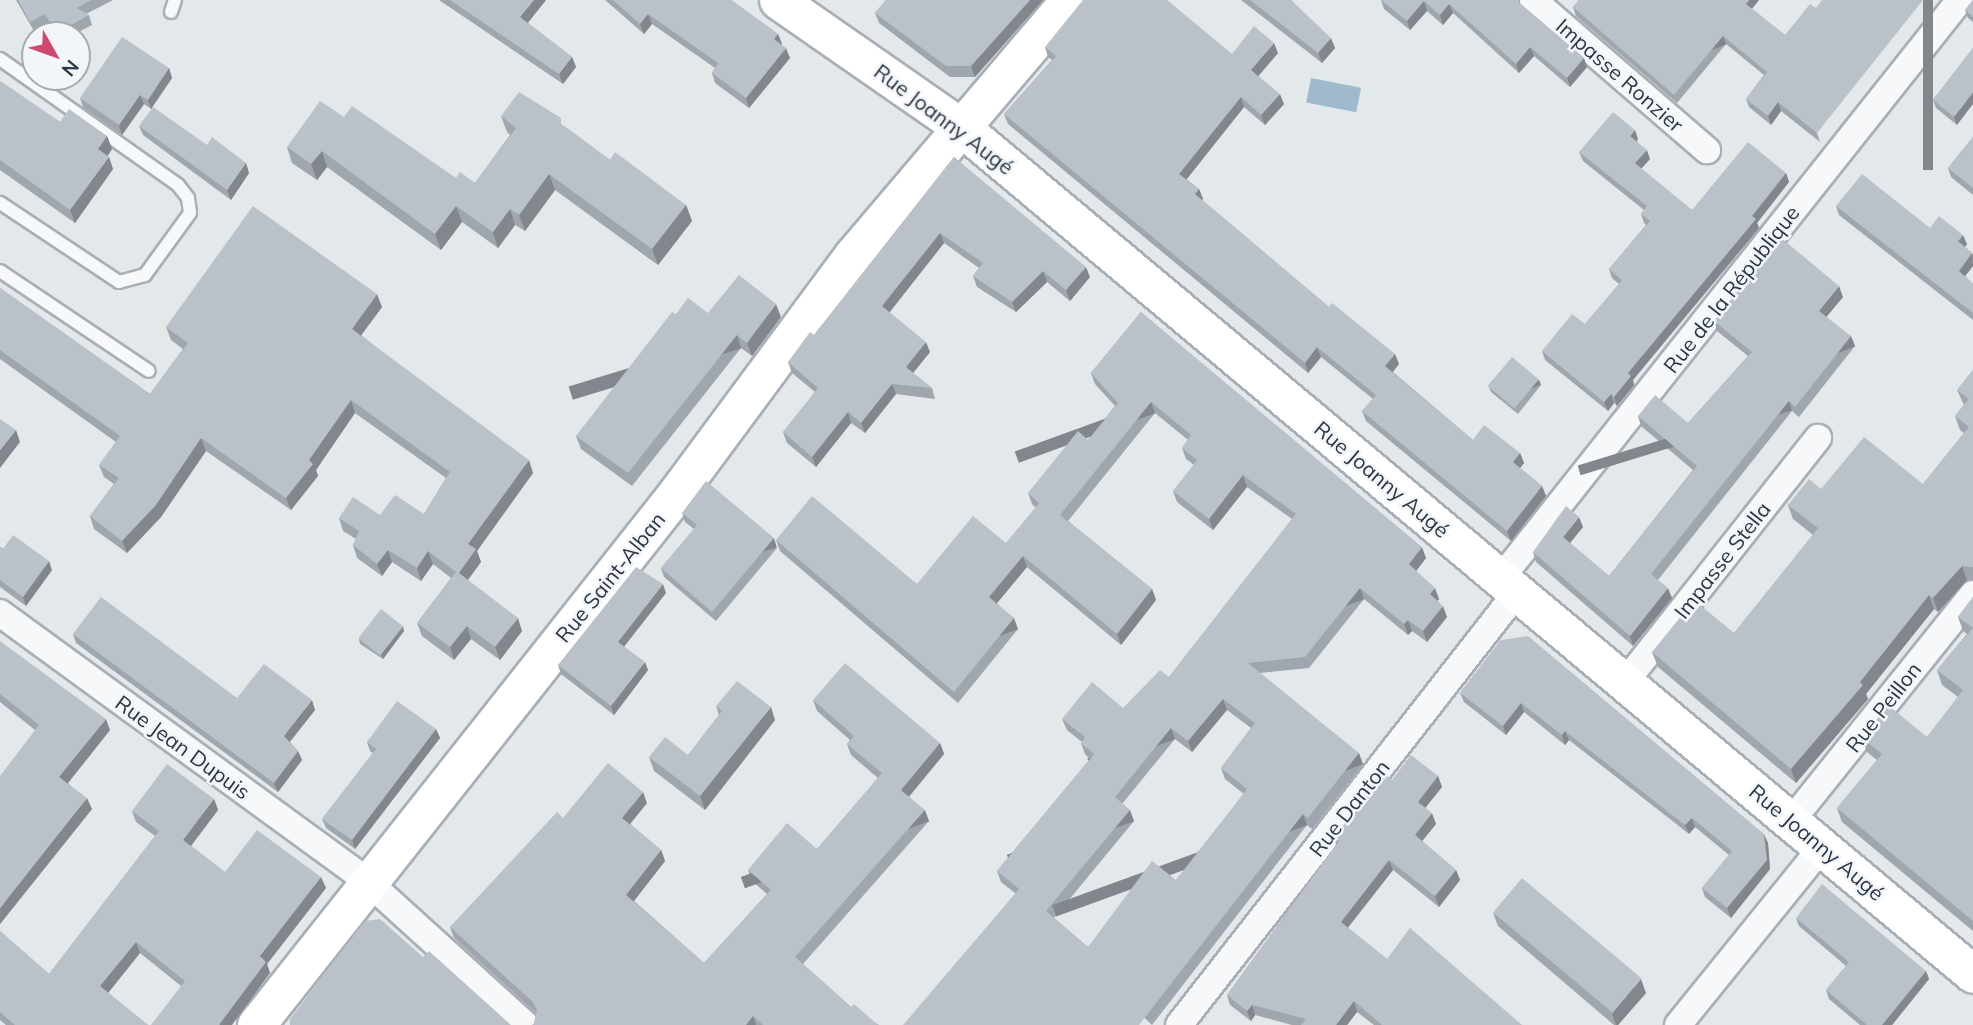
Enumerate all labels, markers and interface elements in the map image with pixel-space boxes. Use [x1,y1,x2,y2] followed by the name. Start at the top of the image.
[1551,13,1689,137] street label: Impasse Ronzier
[21,21,91,91] north arrow
[57,55,84,81] text: N
[869,58,1019,180] street label: Rue Joanny Augé
[1658,200,1804,378] street label: Rue de la République
[1310,415,1454,543] street label: Rue Joanny Augé
[1669,497,1775,623] street label: Impasse Stella
[550,507,670,647] street label: Rue Saint-Alban
[1840,657,1926,757] street label: Rue Peillon
[111,690,255,804] street label: Rue Jean Dupuis
[1303,755,1395,861] street label: Rue Danton
[1745,778,1889,906] street label: Rue Joanny Augé

